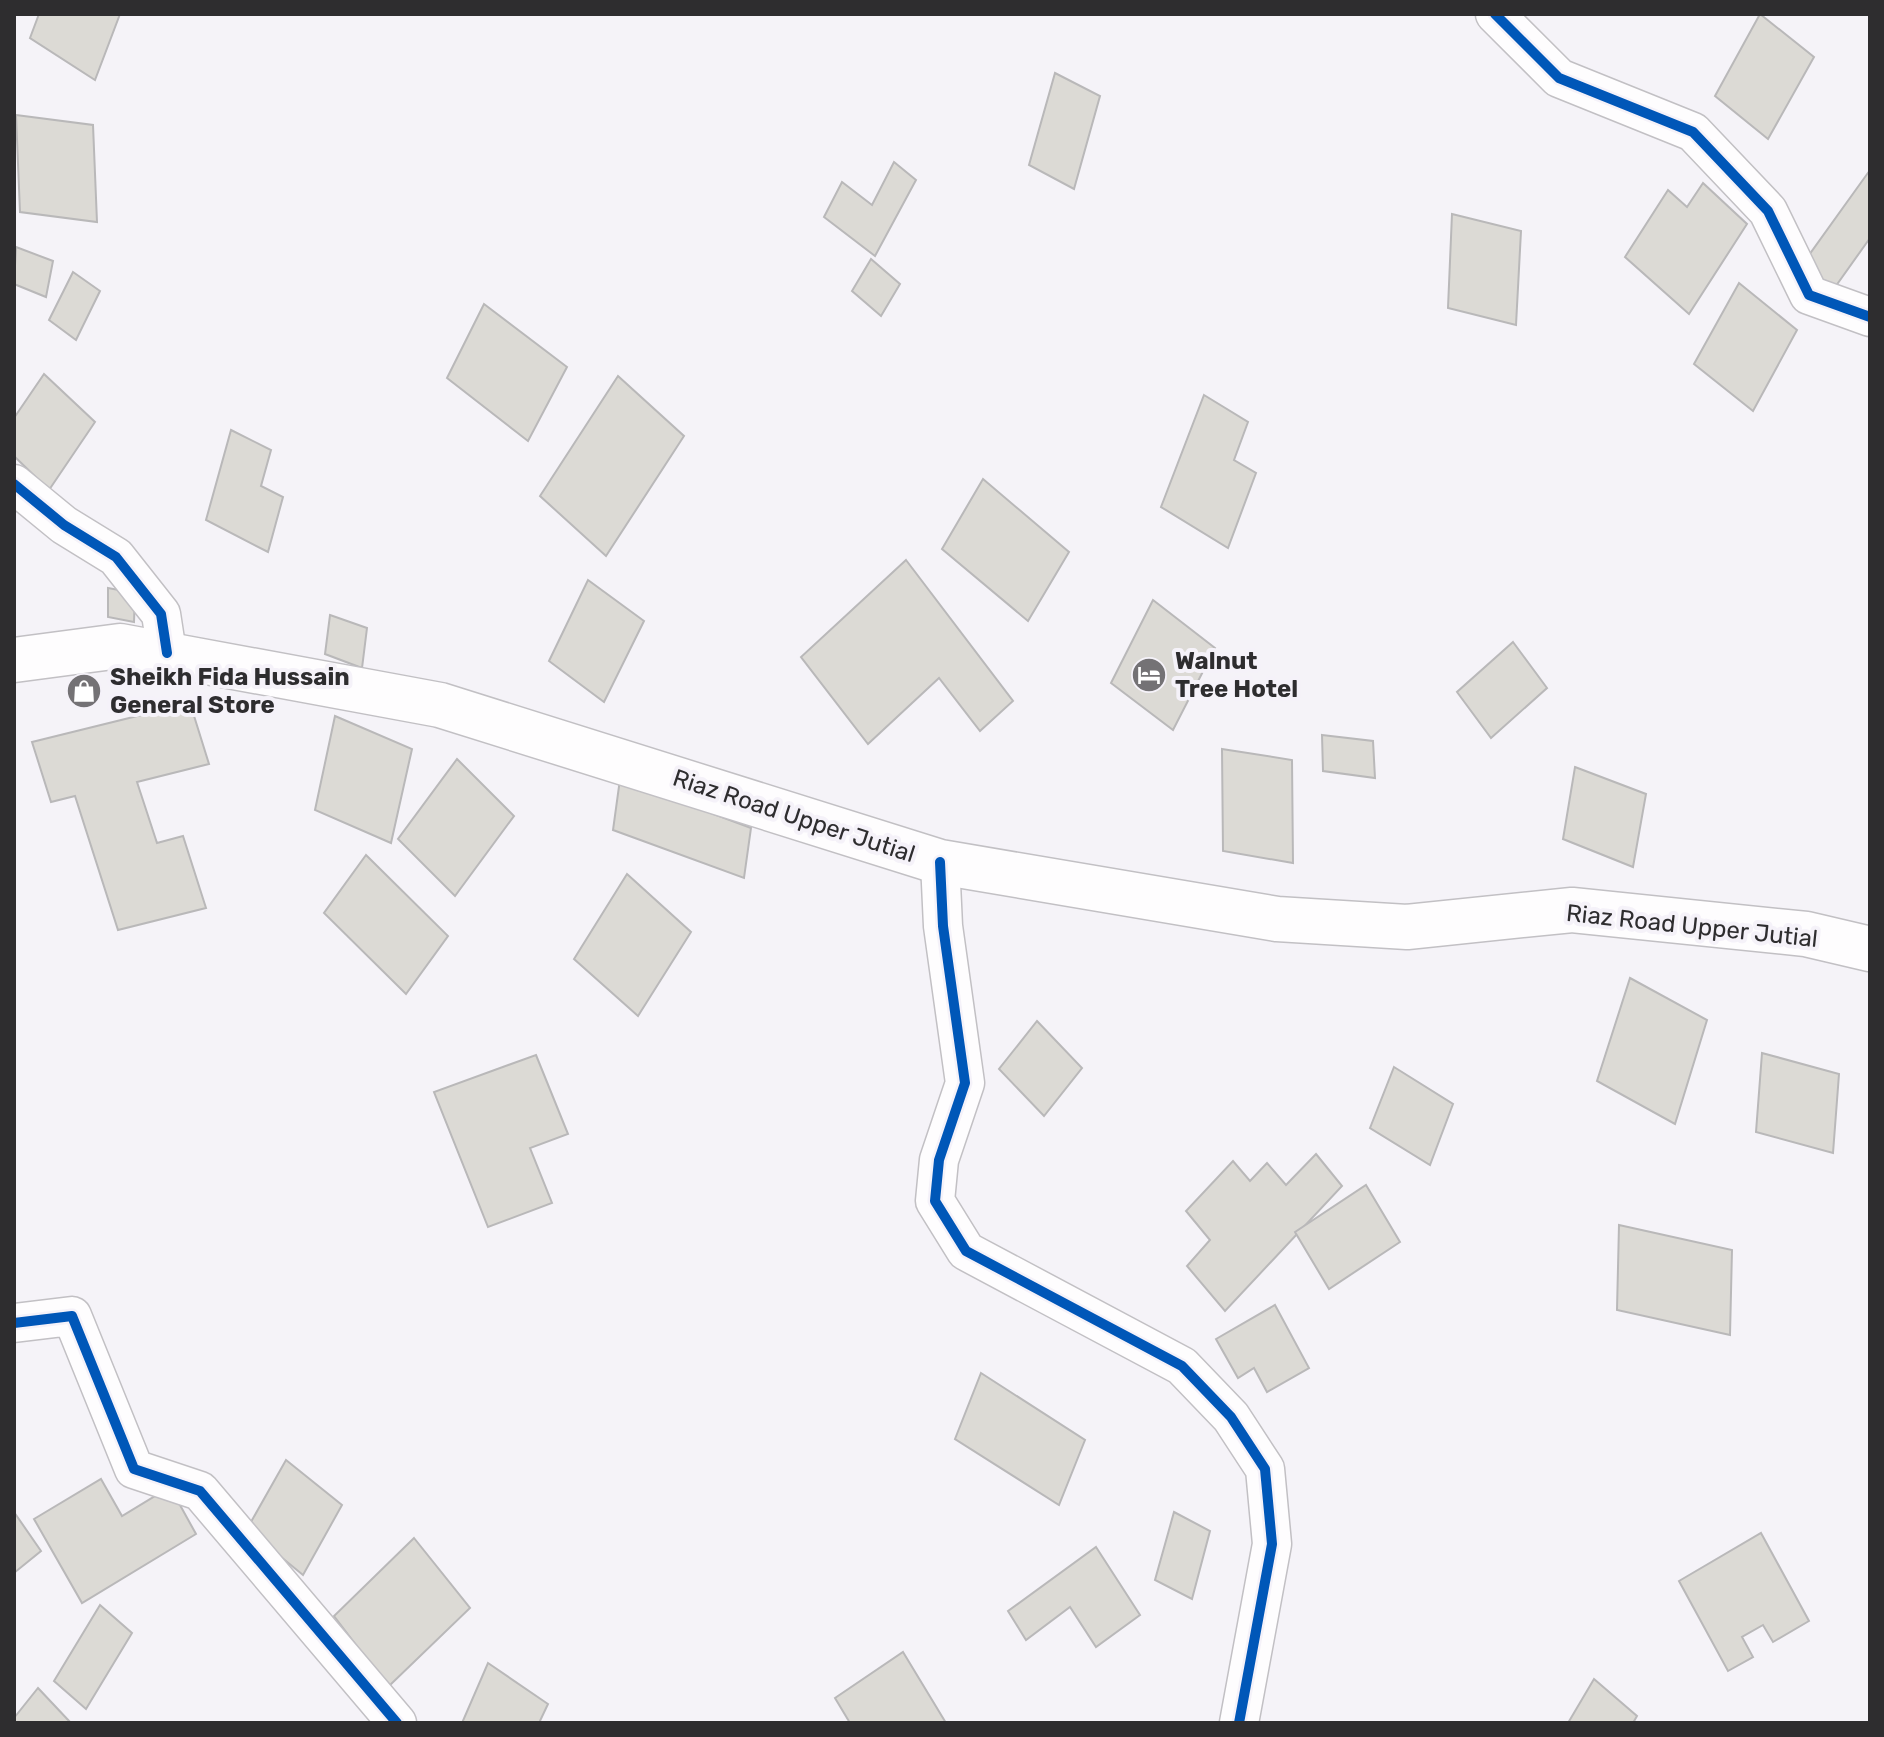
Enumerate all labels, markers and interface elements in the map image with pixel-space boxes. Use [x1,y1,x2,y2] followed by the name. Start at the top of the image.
[1175,647,1298,703] place label: Walnut Tree Hotel
[1130,656,1168,694] hotel icon: Walnut Tree Hotel
[110,663,350,719] place label: Sheikh Fida Hussain General Store
[65,672,103,710] shop icon: Sheikh Fida Hussain General Store
[669,764,919,868] street label: Riaz Road Upper Jutial
[1565,899,1819,953] street label: Riaz Road Upper Jutial

